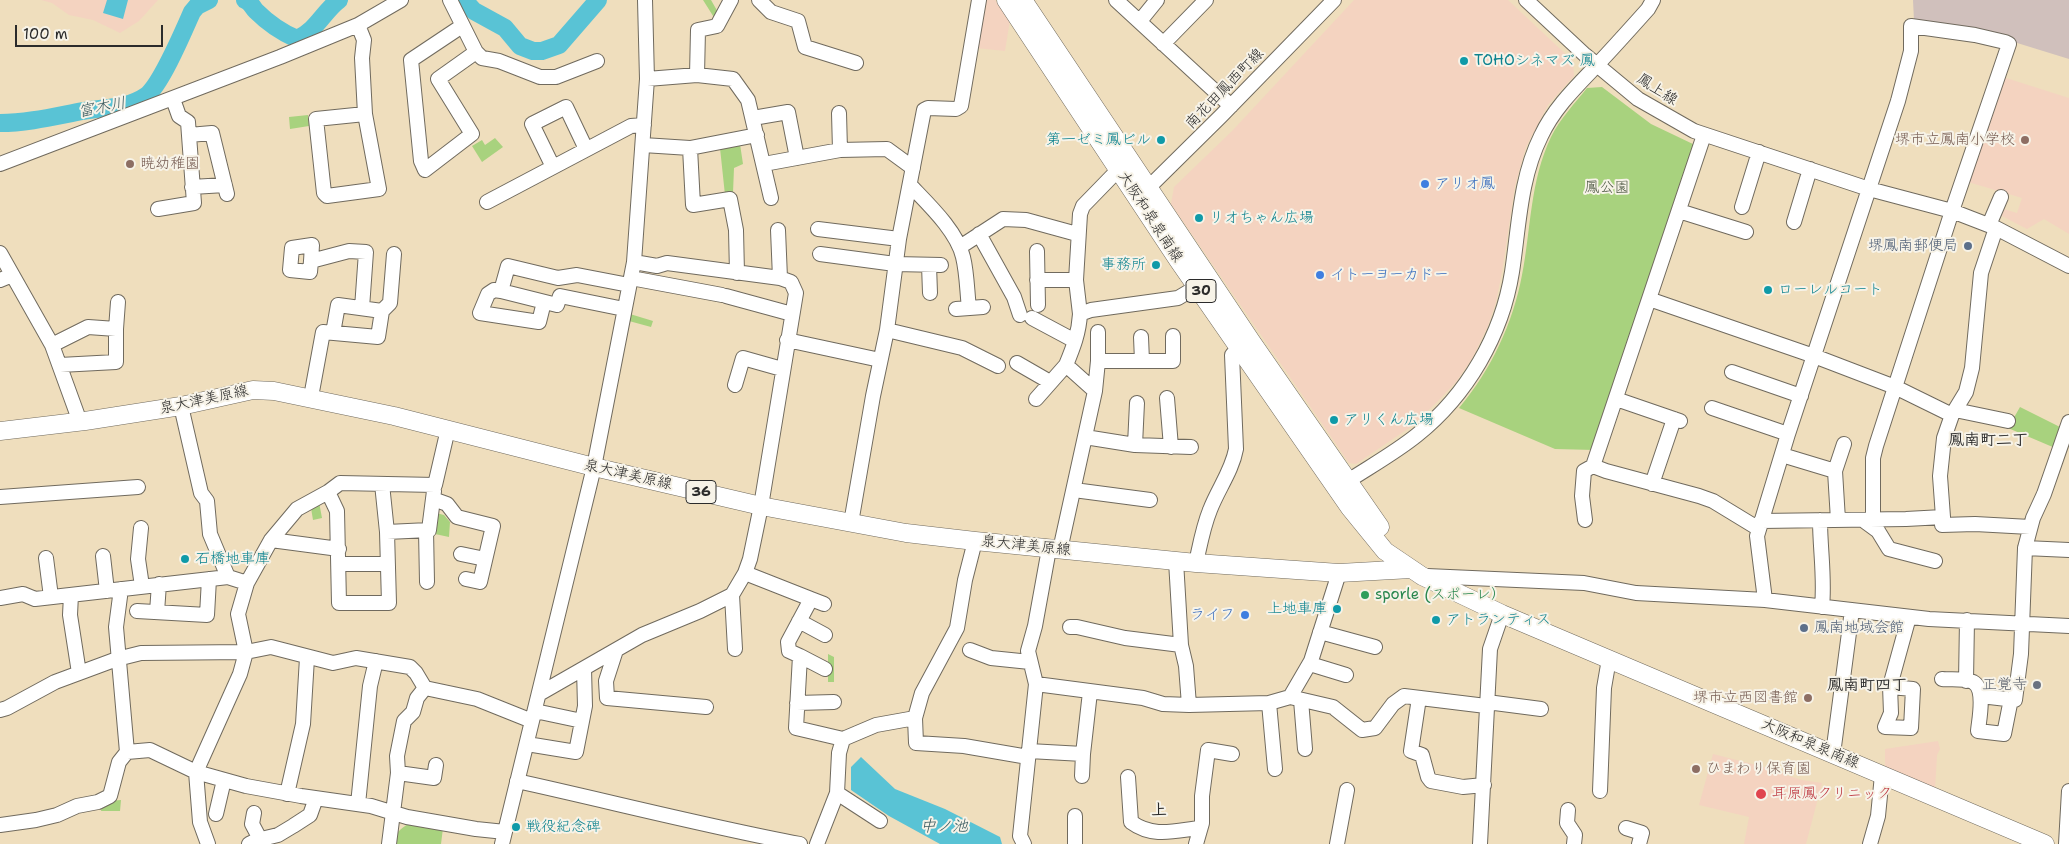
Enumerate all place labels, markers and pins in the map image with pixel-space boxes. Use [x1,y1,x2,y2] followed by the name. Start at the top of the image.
[1474,52,1595,70] place label: TOHOシネマズ 鳳
[1458,55,1470,67] marker: TOHOシネマズ 鳳
[1046,131,1151,149] place label: 第一ゼミ鳳ビル
[1895,131,2015,149] place label: 堺市立鳳南小学校
[1155,134,1167,146] marker: 第一ゼミ鳳ビル
[2019,134,2031,146] marker: 堺市立鳳南小学校
[140,155,200,173] place label: 暁幼稚園
[124,158,136,170] marker: 暁幼稚園
[1435,175,1495,193] place label: アリオ鳳
[1419,178,1431,190] marker: アリオ鳳
[1209,209,1314,227] place label: リオちゃん広場
[1193,212,1205,224] marker: リオちゃん広場
[1868,237,1958,255] place label: 堺鳳南郵便局
[1962,240,1974,252] marker: 堺鳳南郵便局
[1101,256,1146,274] place label: 事務所
[1150,259,1162,271] marker: 事務所
[1330,266,1449,284] place label: イトーヨーカドー
[1314,269,1326,281] marker: イトーヨーカドー
[1778,281,1883,299] place label: ローレルコート
[1762,284,1774,296] marker: ローレルコート
[1344,411,1434,429] place label: アリくん広場
[1328,414,1340,426] marker: アリくん広場
[195,550,270,568] place label: 石橋地車庫
[179,553,191,565] marker: 石橋地車庫
[1375,586,1506,604] place label: sporle (スポーレ）
[1359,589,1371,601] marker: sporle (スポーレ）
[1267,600,1327,618] place label: 上地車庫
[1331,603,1343,615] marker: 上地車庫
[1190,606,1235,624] place label: ライフ
[1239,609,1251,621] marker: ライフ
[1446,611,1551,629] place label: アトランティス
[1430,614,1442,626] marker: アトランティス
[1814,619,1904,637] place label: 鳳南地域会館
[1798,622,1810,634] marker: 鳳南地域会館
[1982,676,2027,694] place label: 正覚寺
[2031,679,2043,691] marker: 正覚寺
[1693,689,1798,707] place label: 堺市立西図書館
[1802,692,1814,704] marker: 堺市立西図書館
[1706,760,1811,778] place label: ひまわり保育園
[1690,763,1702,775] marker: ひまわり保育園
[1772,785,1892,803] place label: 耳原鳳クリニック
[1754,787,1768,801] marker: 耳原鳳クリニック
[526,818,601,836] place label: 戦役紀念碑
[510,821,522,833] marker: 戦役紀念碑

